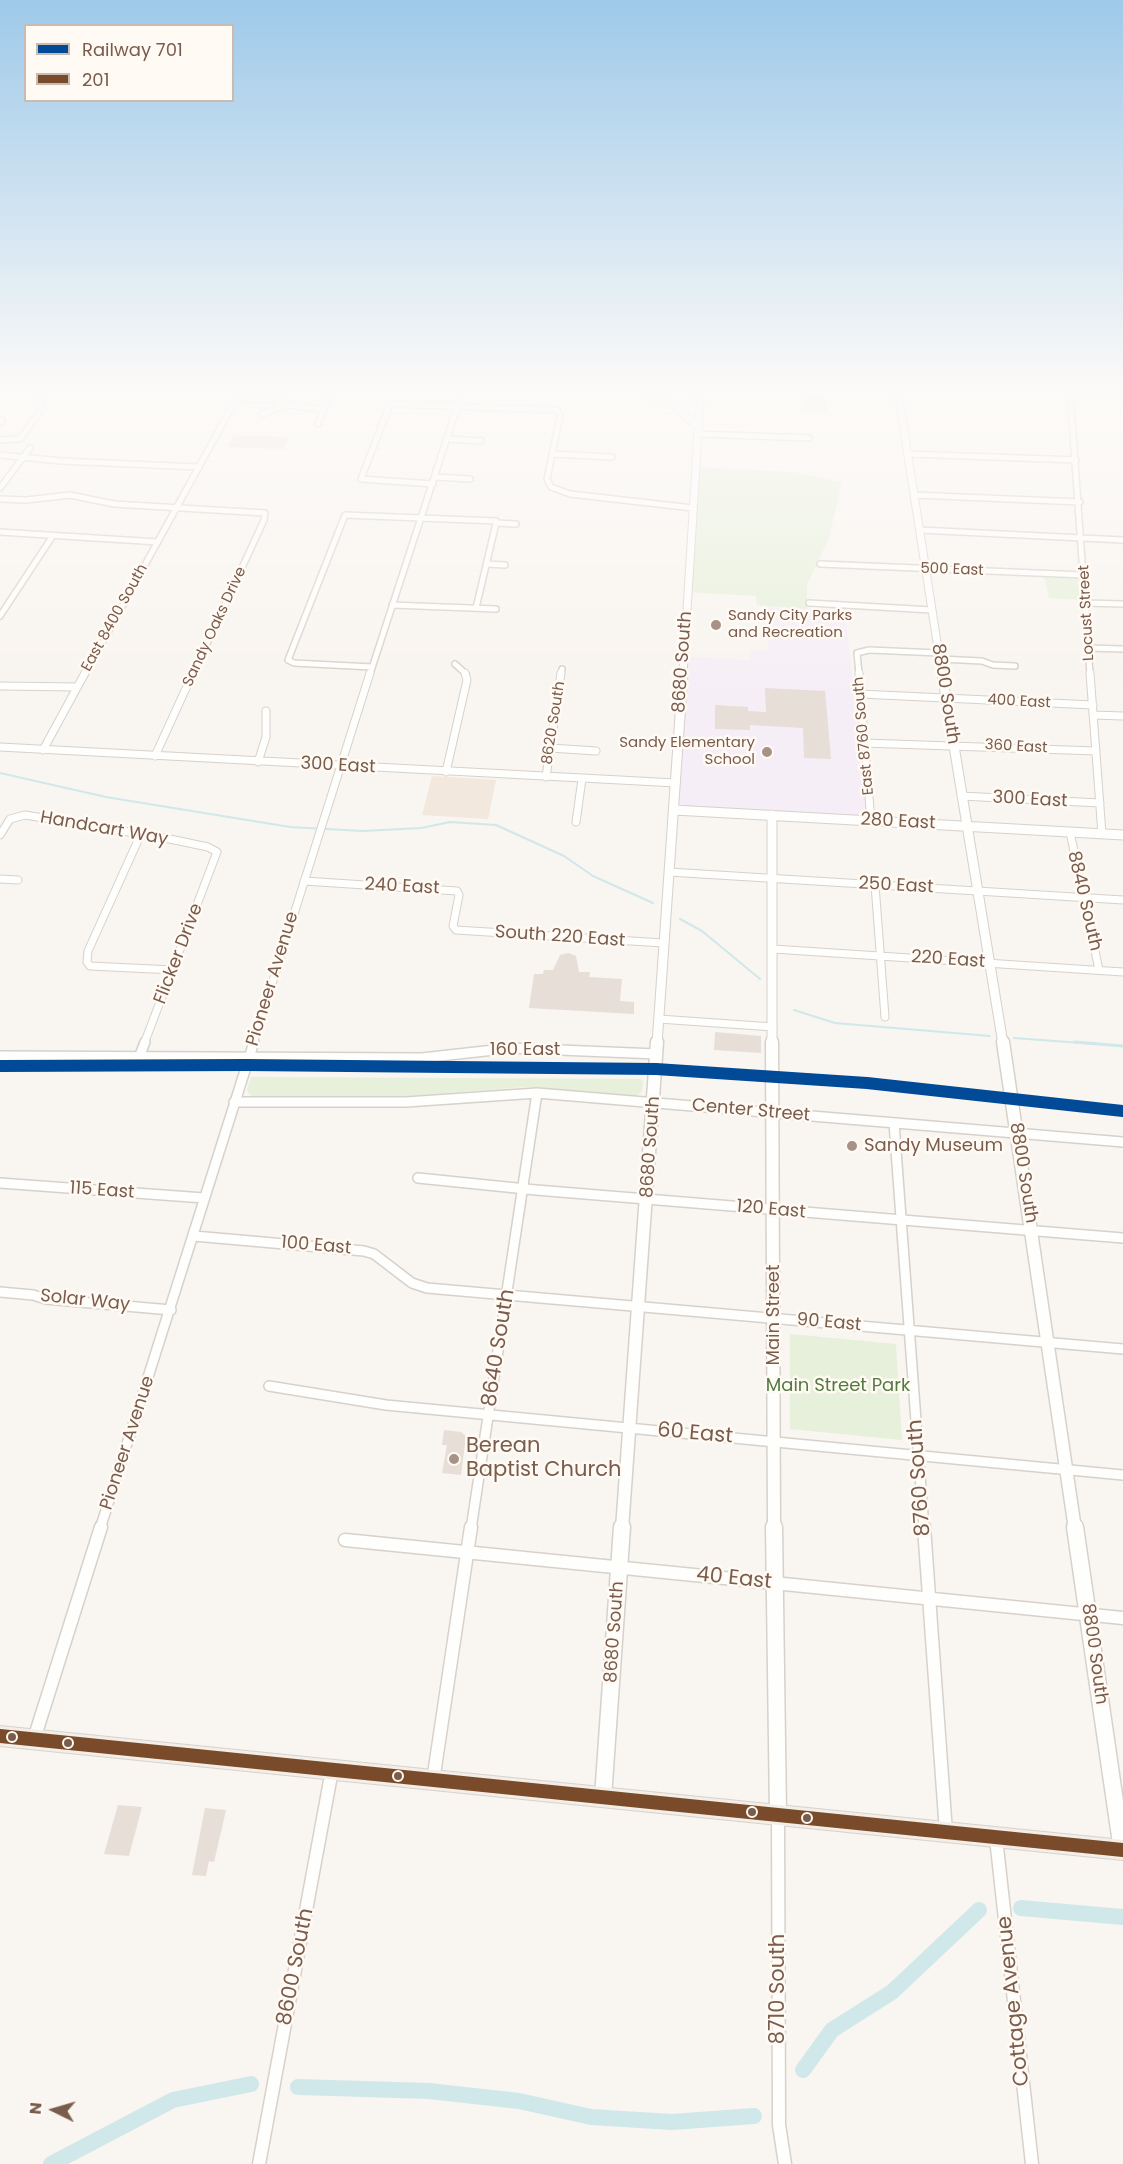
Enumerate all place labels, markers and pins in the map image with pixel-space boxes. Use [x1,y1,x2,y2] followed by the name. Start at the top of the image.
[728,607,852,642] place label: Sandy City Parks and Recreation
[709,618,723,632] marker: Sandy City Parks and Recreation
[619,734,755,769] place label: Sandy Elementary School
[760,745,774,759] marker: Sandy Elementary School
[864,1135,1003,1157] place label: Sandy Museum
[845,1139,859,1153] marker: Sandy Museum
[466,1434,621,1484] place label: Berean Baptist Church
[447,1452,461,1466] marker: Berean Baptist Church
[6,1731,18,1743] unlabelled marker
[62,1737,74,1749] unlabelled marker
[392,1770,404,1782] unlabelled marker
[746,1806,758,1818] unlabelled marker
[801,1812,813,1824] unlabelled marker

